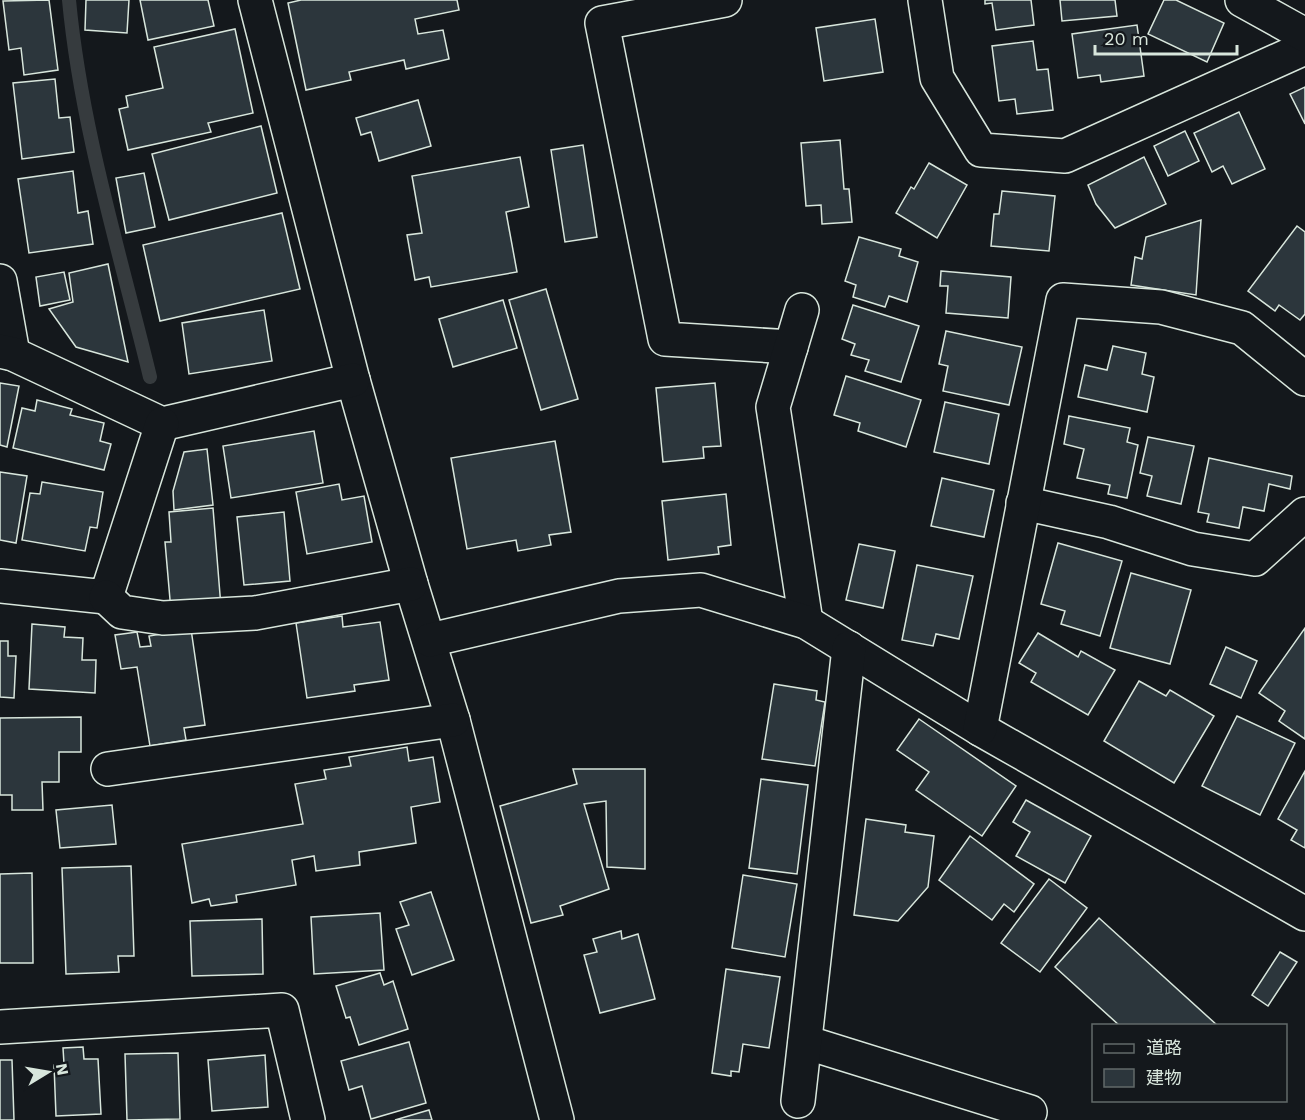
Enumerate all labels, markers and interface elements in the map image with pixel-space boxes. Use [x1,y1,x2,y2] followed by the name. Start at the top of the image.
[1095,18,1238,56] scale bar
[1104,28,1149,49] text: 20 m
[1092,1024,1287,1102] legend
[1146,1037,1182,1058] text: 道路
[18,1042,78,1102] north arrow
[52,1062,73,1077] text: N
[1146,1067,1182,1088] text: 建物

